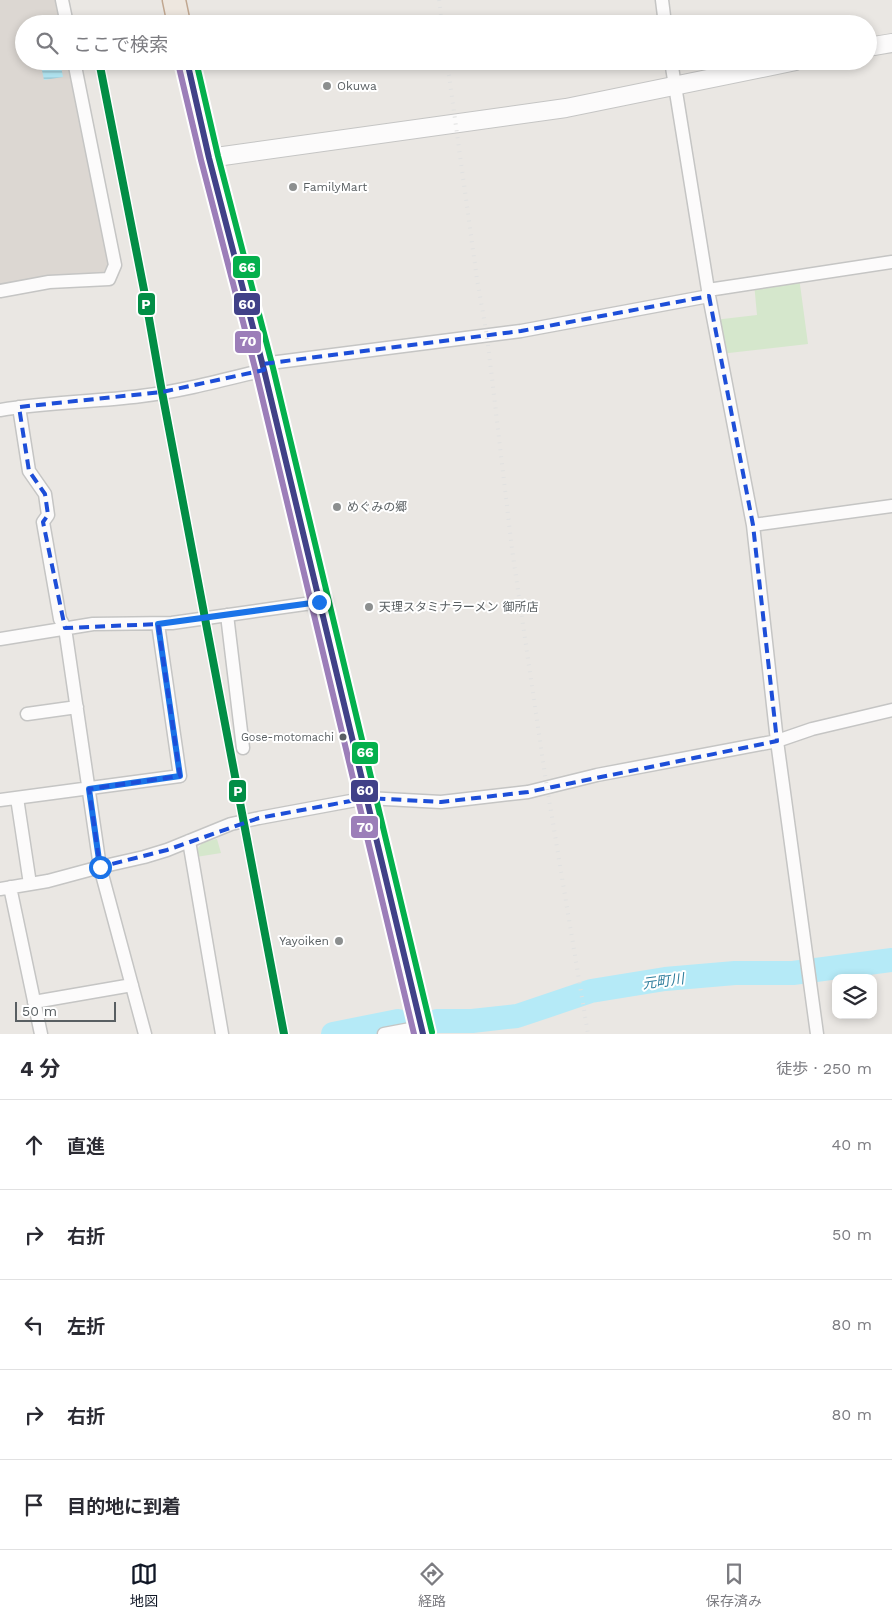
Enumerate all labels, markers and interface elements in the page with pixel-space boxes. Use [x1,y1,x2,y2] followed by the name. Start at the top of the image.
[15,15,877,70] search box
[33,29,61,57] icon: search
[73,33,168,56] text: ここで検索
[337,79,377,93] place label: Okuwa
[321,80,333,92] marker: Okuwa
[303,180,367,194] place label: FamilyMart
[287,181,299,193] marker: FamilyMart
[232,255,261,279] line badge: 66
[238,259,256,275] text: 66
[137,292,156,316] line badge: P
[233,292,261,316] line badge: 60
[141,296,151,312] text: P
[238,296,256,312] text: 60
[234,330,262,354] line badge: 70
[239,333,257,349] text: 70
[347,500,407,514] place label: めぐみの郷
[331,501,343,513] marker: めぐみの郷
[308,591,331,614] route end
[379,600,539,614] place label: 天理スタミナラーメン 御所店
[363,601,375,613] marker: 天理スタミナラーメン 御所店
[241,731,334,744] place label: Gose-motomachi
[338,732,348,742] marker: Gose-motomachi
[351,741,379,765] line badge: 66
[356,744,374,760] text: 66
[228,779,247,803] line badge: P
[350,779,379,803] line badge: 60
[356,782,374,798] text: 60
[233,783,243,799] text: P
[350,815,379,839] line badge: 70
[356,819,374,835] text: 70
[89,856,112,879] route start
[279,934,329,948] place label: Yayoiken
[333,935,345,947] marker: Yayoiken
[641,970,687,992] water label: 元町川
[832,974,877,1019] map controls
[832,974,877,1019] button: layers
[15,999,116,1022] scale bar
[22,1003,57,1019] text: 50 m
[20,1056,61,1081] text: 4 分
[776,1059,872,1078] text: 徒歩 · 250 m
[20,1131,48,1159] icon: ahead
[67,1135,105,1158] text: 直進
[832,1135,872,1154] text: 40 m
[20,1221,48,1249] icon: right
[67,1225,105,1248] text: 右折
[832,1225,872,1244] text: 50 m
[20,1311,48,1339] icon: left
[67,1315,105,1338] text: 左折
[831,1315,872,1334] text: 80 m
[20,1401,48,1429] icon: right
[67,1405,105,1428] text: 右折
[831,1405,872,1424] text: 80 m
[20,1491,48,1519] icon: arrive
[67,1495,181,1518] text: 目的地に到着
[130,1560,158,1610] tab: 地図
[418,1560,446,1610] tab: 経路
[706,1560,762,1610] tab: 保存済み

